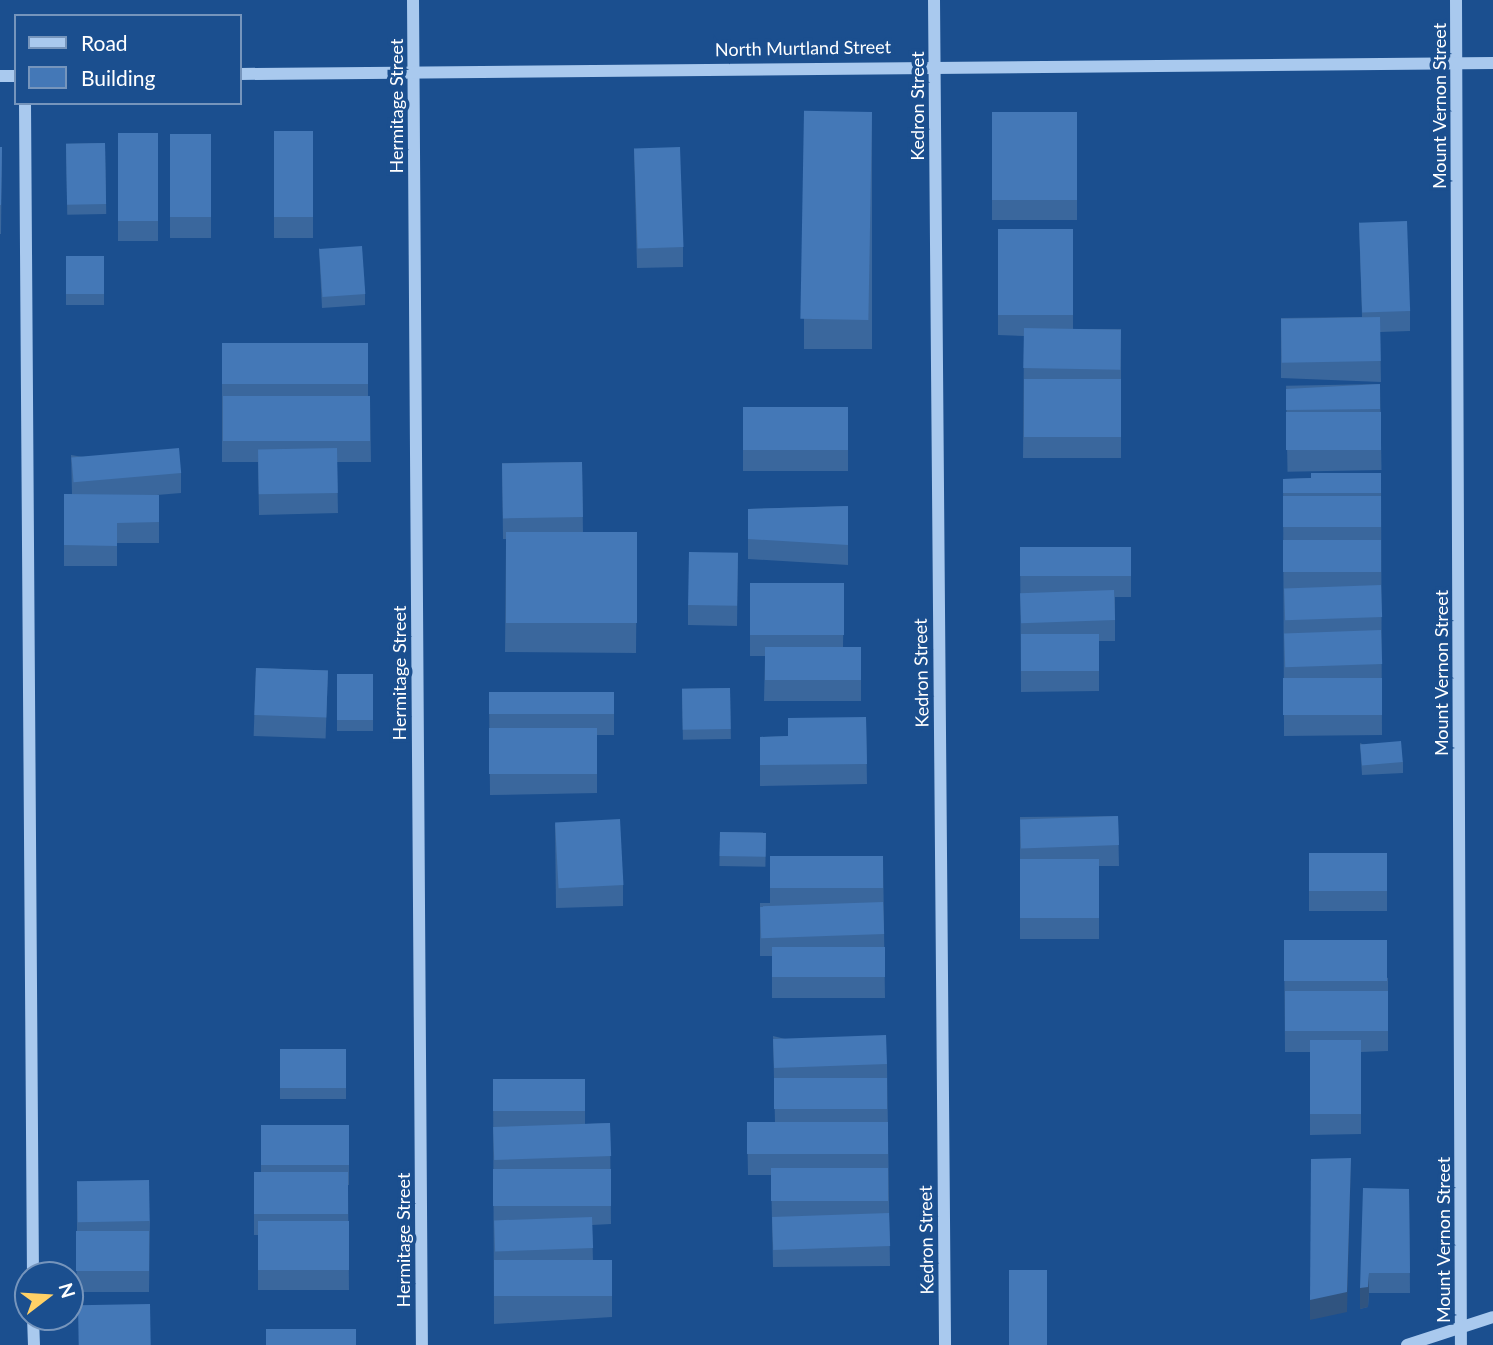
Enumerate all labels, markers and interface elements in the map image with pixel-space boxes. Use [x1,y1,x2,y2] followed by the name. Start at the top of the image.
[14,14,242,105] legend
[1428,23,1450,189] street label: Mount Vernon Street
[81,30,128,55] text: Road
[715,36,891,60] street label: North Murtland Street
[385,39,407,173] street label: Hermitage Street
[906,51,928,161] street label: Kedron Street
[81,65,156,90] text: Building
[1430,590,1452,756] street label: Mount Vernon Street
[388,606,410,740] street label: Hermitage Street
[909,618,933,728] street label: Kedron Street
[1432,1157,1454,1323] street label: Mount Vernon Street
[392,1173,414,1307] street label: Hermitage Street
[914,1185,938,1295] street label: Kedron Street
[14,1261,84,1331] north arrow
[55,1280,81,1301] text: N

